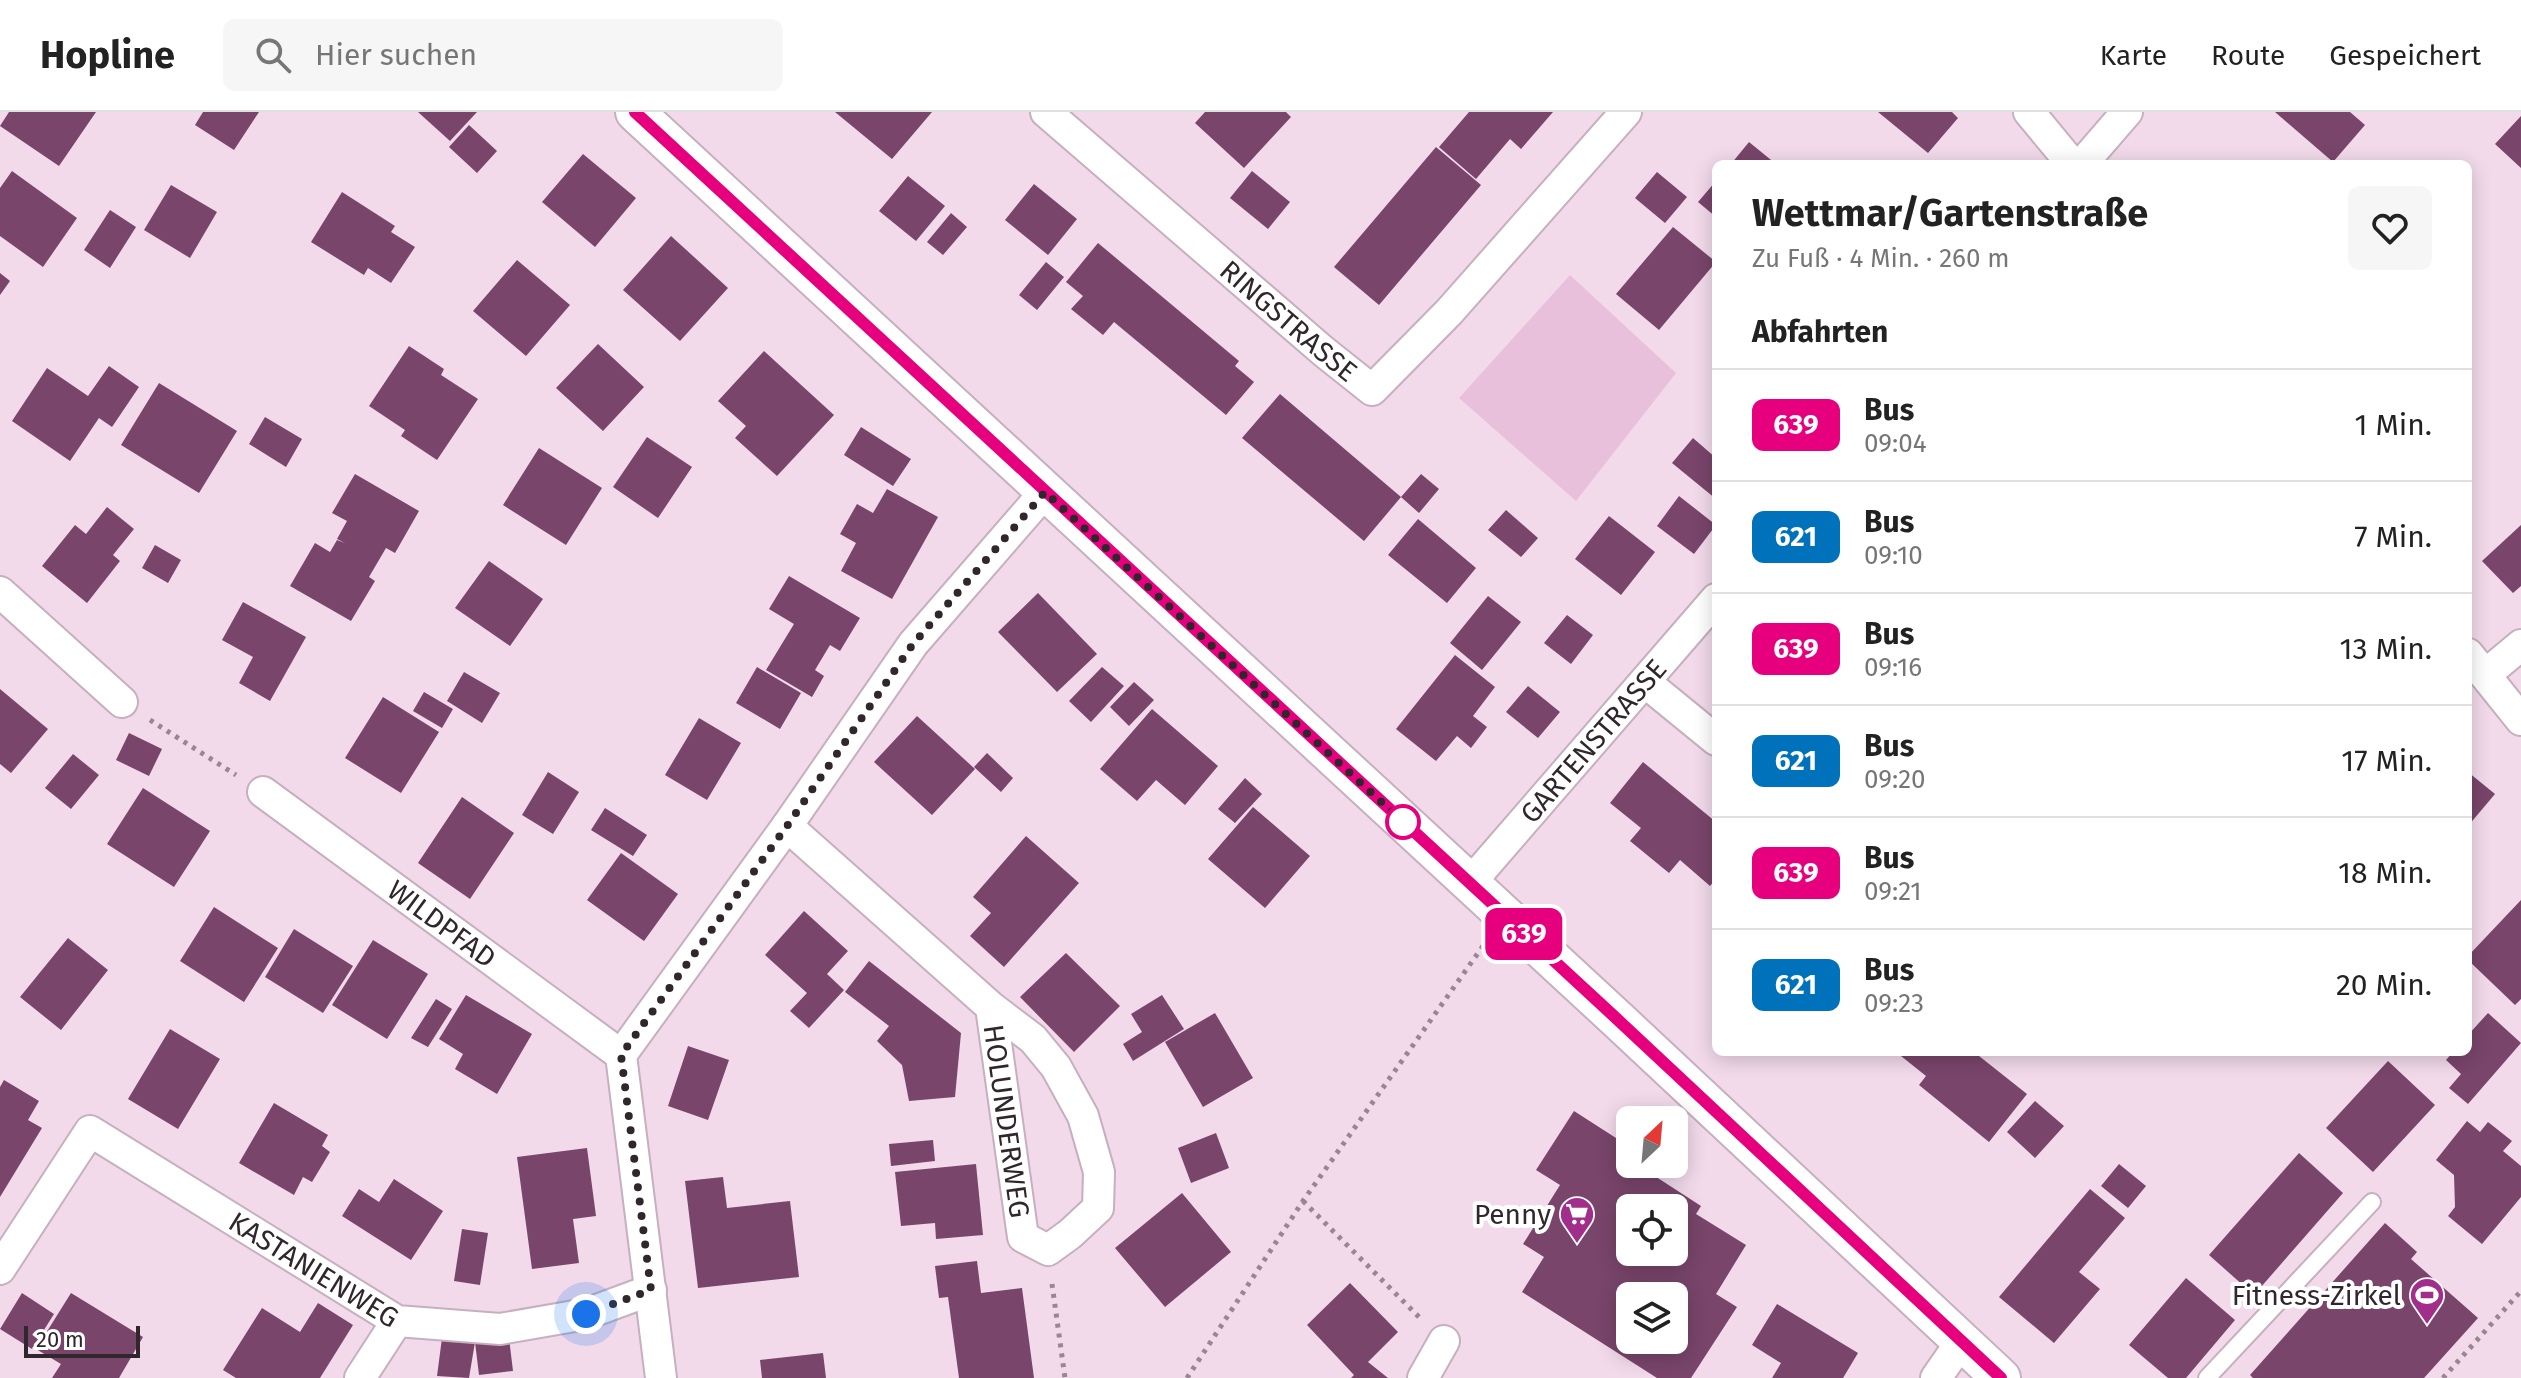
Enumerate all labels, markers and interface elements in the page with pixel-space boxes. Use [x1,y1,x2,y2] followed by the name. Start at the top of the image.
[223,19,783,91] search box
[40,32,175,78] text: Hopline
[251,33,295,77] icon: search
[315,37,477,73] text: Hier suchen
[2100,39,2167,72] text: Karte
[2211,39,2285,72] text: Route
[2329,39,2481,72] text: Gespeichert
[2348,186,2432,270] button: heart
[1752,190,2148,236] text: Wettmar/Gartenstraße
[1752,243,2010,274] text: Zu Fuß · 4 Min. · 260 m
[1213,254,1363,388] street label: RINGSTRASSE
[1752,314,1888,350] text: Abfahrten
[1864,392,1914,428] text: Bus
[2354,407,2432,443] text: 1 Min.
[1773,408,1819,441] text: 639
[1864,428,1926,459] text: 09:04
[1864,504,1914,540] text: Bus
[2354,519,2432,555] text: 7 Min.
[1775,520,1817,553] text: 621
[1864,540,1923,571] text: 09:10
[1864,616,1914,652] text: Bus
[2340,631,2432,667] text: 13 Min.
[1773,632,1819,665] text: 639
[1864,652,1922,683] text: 09:16
[1514,653,1673,830] street label: GARTENSTRASSE
[1864,728,1914,764] text: Bus
[2341,743,2432,779] text: 17 Min.
[1775,744,1817,777] text: 621
[1864,764,1926,795] text: 09:20
[1386,805,1420,839] unlabelled marker
[1864,840,1914,876] text: Bus
[2338,855,2432,891] text: 18 Min.
[1773,856,1819,889] text: 639
[381,873,502,974] street label: WILDPFAD
[1864,876,1922,907] text: 09:21
[1478,908,1570,960] line badge: 639
[1501,917,1547,950] text: 639
[1864,952,1914,988] text: Bus
[2336,967,2432,1003] text: 20 Min.
[1775,968,1817,1001] text: 621
[1864,988,1924,1019] text: 09:23
[977,1022,1036,1220] street label: HOLUNDERWEG
[1616,1106,1688,1178] north arrow
[1616,1106,1688,1354] map controls
[1616,1194,1688,1266] button: locate
[1558,1195,1596,1245] supermarket icon: Penny
[1474,1198,1551,1231] place label: Penny
[223,1205,404,1335] street label: KASTANIENWEG
[2408,1276,2446,1326] sports icon: Fitness-Zirkel
[2232,1279,2401,1312] place label: Fitness-Zirkel
[1616,1282,1688,1354] button: layers
[566,1294,606,1334] your location
[24,1322,140,1358] scale bar
[36,1326,84,1353] text: 20 m

